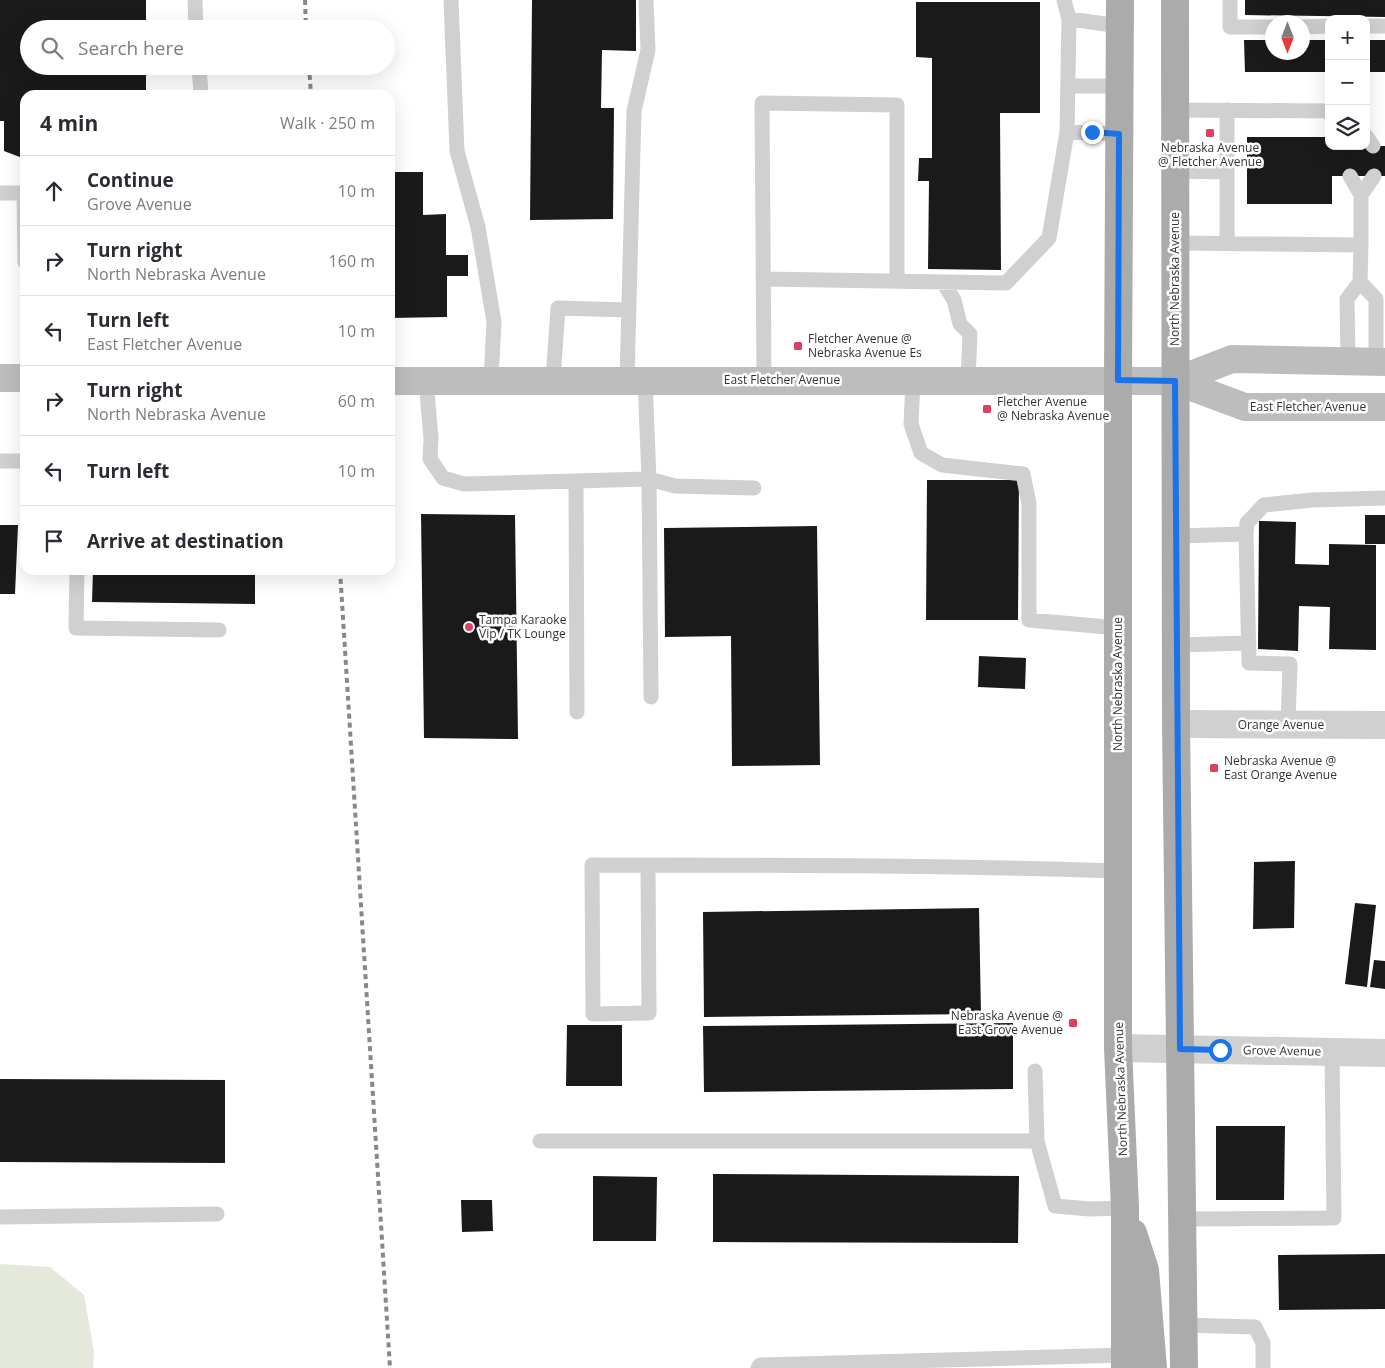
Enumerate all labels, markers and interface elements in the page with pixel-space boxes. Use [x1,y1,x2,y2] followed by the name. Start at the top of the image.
[1265,15,1310,60] north arrow
[1325,15,1370,150] map controls
[1325,15,1370,60] button: +
[20,20,395,75] search box
[38,34,66,62] icon: search
[78,35,184,61] text: Search here
[1325,60,1370,105] button: −
[1325,105,1370,150] button: layers
[40,109,98,137] text: 4 min
[280,112,375,134] text: Walk · 250 m
[1081,121,1104,144] route end
[1204,127,1216,139] marker: Nebraska Avenue @ Fletcher Avenue
[1158,139,1262,170] place label: Nebraska Avenue @ Fletcher Avenue
[87,167,174,193] text: Continue
[40,177,68,205] icon: ahead
[338,180,375,202] text: 10 m
[87,193,192,215] text: Grove Avenue
[1166,212,1183,346] street label: North Nebraska Avenue
[87,237,182,263] text: Turn right
[40,247,68,275] icon: right
[329,250,375,272] text: 160 m
[87,263,266,285] text: North Nebraska Avenue
[87,307,169,333] text: Turn left
[40,317,68,345] icon: left
[338,320,375,342] text: 10 m
[808,330,922,361] place label: Fletcher Avenue @ Nebraska Avenue Es
[87,333,242,355] text: East Fletcher Avenue
[792,340,804,352] marker: Fletcher Avenue @ Nebraska Avenue Es
[724,371,840,388] street label: East Fletcher Avenue
[87,377,182,403] text: Turn right
[40,387,68,415] icon: right
[338,390,375,412] text: 60 m
[997,393,1109,424] place label: Fletcher Avenue @ Nebraska Avenue
[1250,398,1366,415] street label: East Fletcher Avenue
[87,403,266,425] text: North Nebraska Avenue
[981,403,993,415] marker: Fletcher Avenue @ Nebraska Avenue
[40,457,68,485] icon: left
[87,458,169,484] text: Turn left
[338,460,375,482] text: 10 m
[40,527,68,555] icon: arrive
[87,528,284,554] text: Arrive at destination
[479,611,567,642] place label: Tampa Karaoke Vip / TK Lounge
[1109,617,1126,751] street label: North Nebraska Avenue
[463,621,475,633] marker: Tampa Karaoke Vip / TK Lounge
[1238,716,1324,733] street label: Orange Avenue
[1224,752,1337,783] place label: Nebraska Avenue @ East Orange Avenue
[1208,762,1220,774] marker: Nebraska Avenue @ East Orange Avenue
[951,1007,1063,1038] place label: Nebraska Avenue @ East Grove Avenue
[1067,1017,1079,1029] marker: Nebraska Avenue @ East Grove Avenue
[1110,1021,1131,1156] street label: North Nebraska Avenue
[1209,1039,1232,1062] route start
[1243,1041,1322,1060] street label: Grove Avenue

